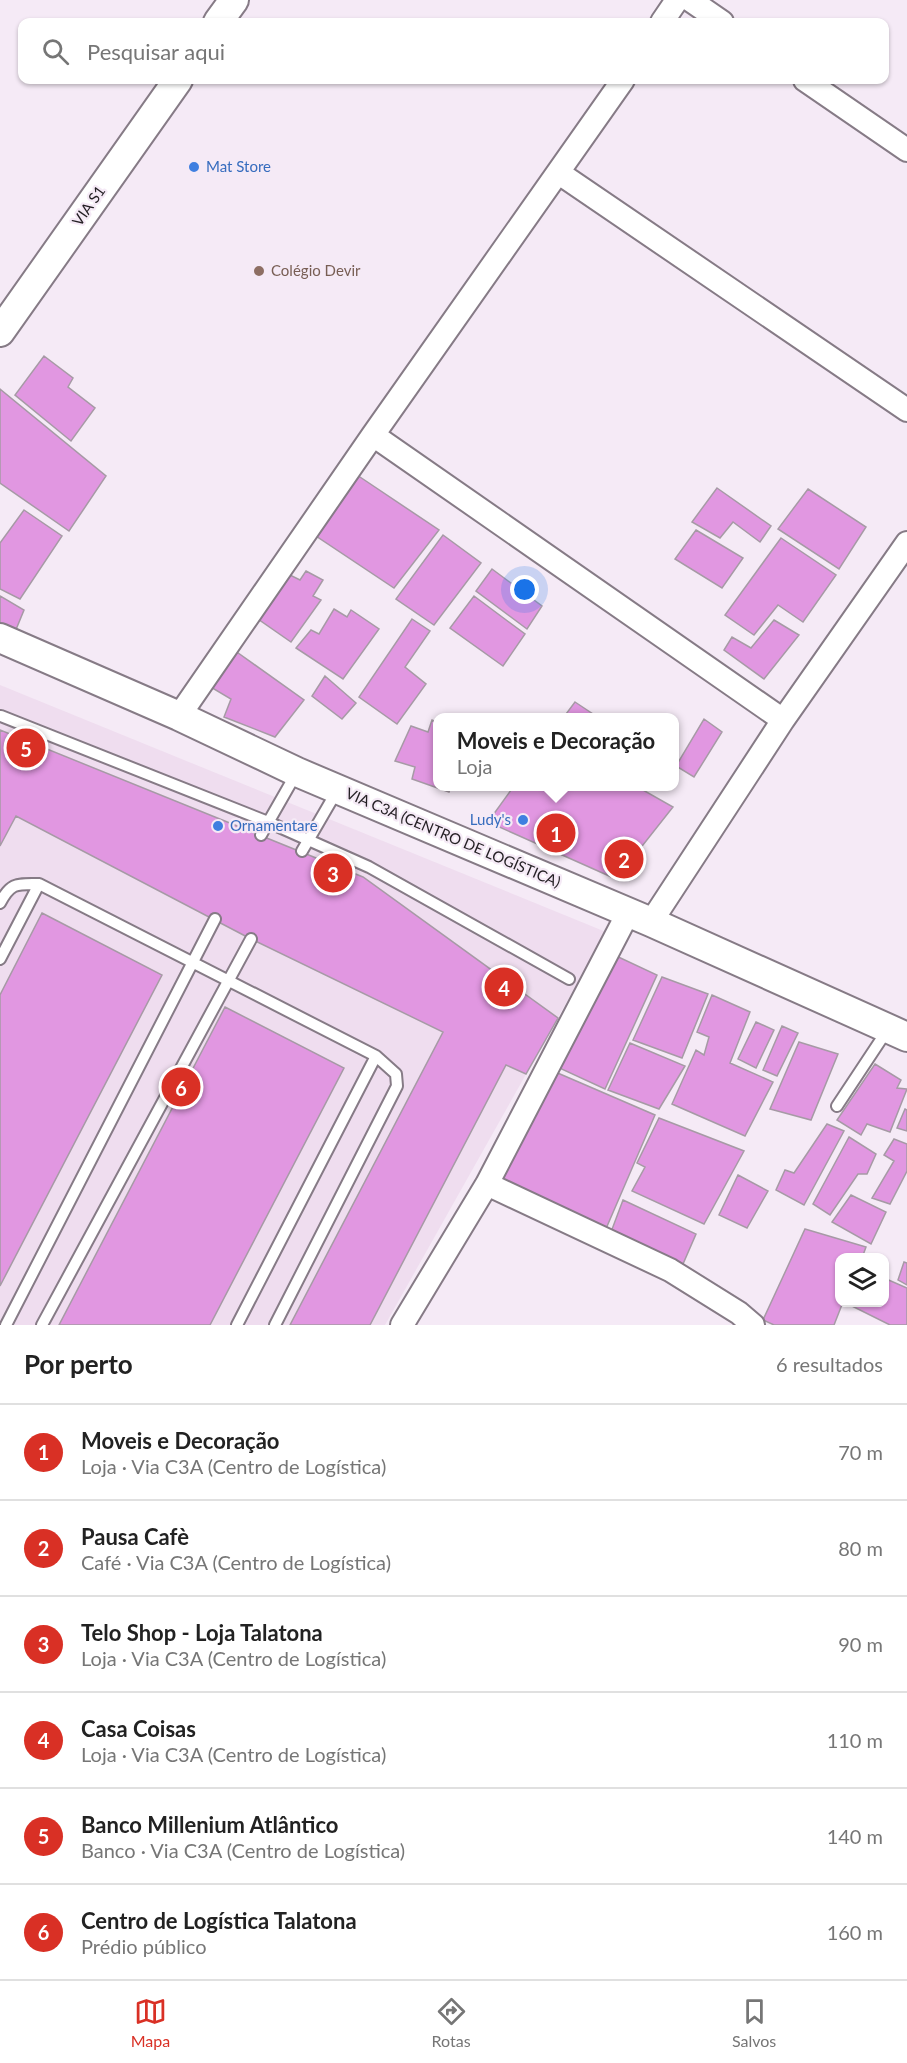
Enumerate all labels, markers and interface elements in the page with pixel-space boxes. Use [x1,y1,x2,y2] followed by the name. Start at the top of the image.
[18,18,889,84] search box
[39,35,72,68] icon: search
[87,38,225,65] text: Pesquisar aqui
[206,157,271,175] place label: Mat Store
[187,160,201,174] marker: Mat Store
[68,182,108,229] street label: VIA S1
[271,261,361,279] place label: Colégio Devir
[252,264,266,278] marker: Colégio Devir
[510,575,539,604] your location
[433,713,679,791] popup
[6,726,46,771] pin: 5
[457,727,655,754] text: Moveis e Decoração
[457,754,492,778] text: Loja
[343,784,563,891] street label: VIA C3A (CENTRO DE LOGÍSTICA)
[470,810,511,828] place label: Ludy's
[536,810,576,856] pin: 1
[516,813,530,827] marker: Ludy's
[230,816,318,834] place label: Ornamentare
[211,819,225,833] marker: Ornamentare
[604,836,644,882] pin: 2
[314,850,352,896] pin: 3
[484,964,524,1010] pin: 4
[162,1064,201,1110] pin: 6
[835,1253,889,1307] map controls
[835,1253,889,1307] button: layers
[24,1348,133,1380] text: Por perto
[776,1352,883,1376] text: 6 resultados
[81,1427,279,1454] text: Moveis e Decoração
[38,1440,49,1464] text: 1
[838,1440,883,1464] text: 70 m
[81,1454,386,1478] text: Loja · Via C3A (Centro de Logística)
[81,1523,189,1550] text: Pausa Cafè
[38,1536,49,1560] text: 2
[838,1536,883,1560] text: 80 m
[81,1550,391,1574] text: Café · Via C3A (Centro de Logística)
[81,1619,323,1646] text: Telo Shop - Loja Talatona
[38,1632,49,1656] text: 3
[838,1632,883,1656] text: 90 m
[81,1646,386,1670] text: Loja · Via C3A (Centro de Logística)
[81,1715,196,1742] text: Casa Coisas
[38,1728,49,1752] text: 4
[827,1728,883,1752] text: 110 m
[81,1742,386,1766] text: Loja · Via C3A (Centro de Logística)
[81,1811,339,1838] text: Banco Millenium Atlântico
[38,1824,49,1848] text: 5
[827,1824,883,1848] text: 140 m
[81,1838,405,1862] text: Banco · Via C3A (Centro de Logística)
[81,1907,357,1934] text: Centro de Logística Talatona
[38,1920,49,1944] text: 6
[827,1920,883,1944] text: 160 m
[81,1934,207,1958] text: Prédio público
[131,1995,170,2050] tab: Mapa
[432,1995,471,2050] tab: Rotas
[732,1995,776,2050] tab: Salvos

